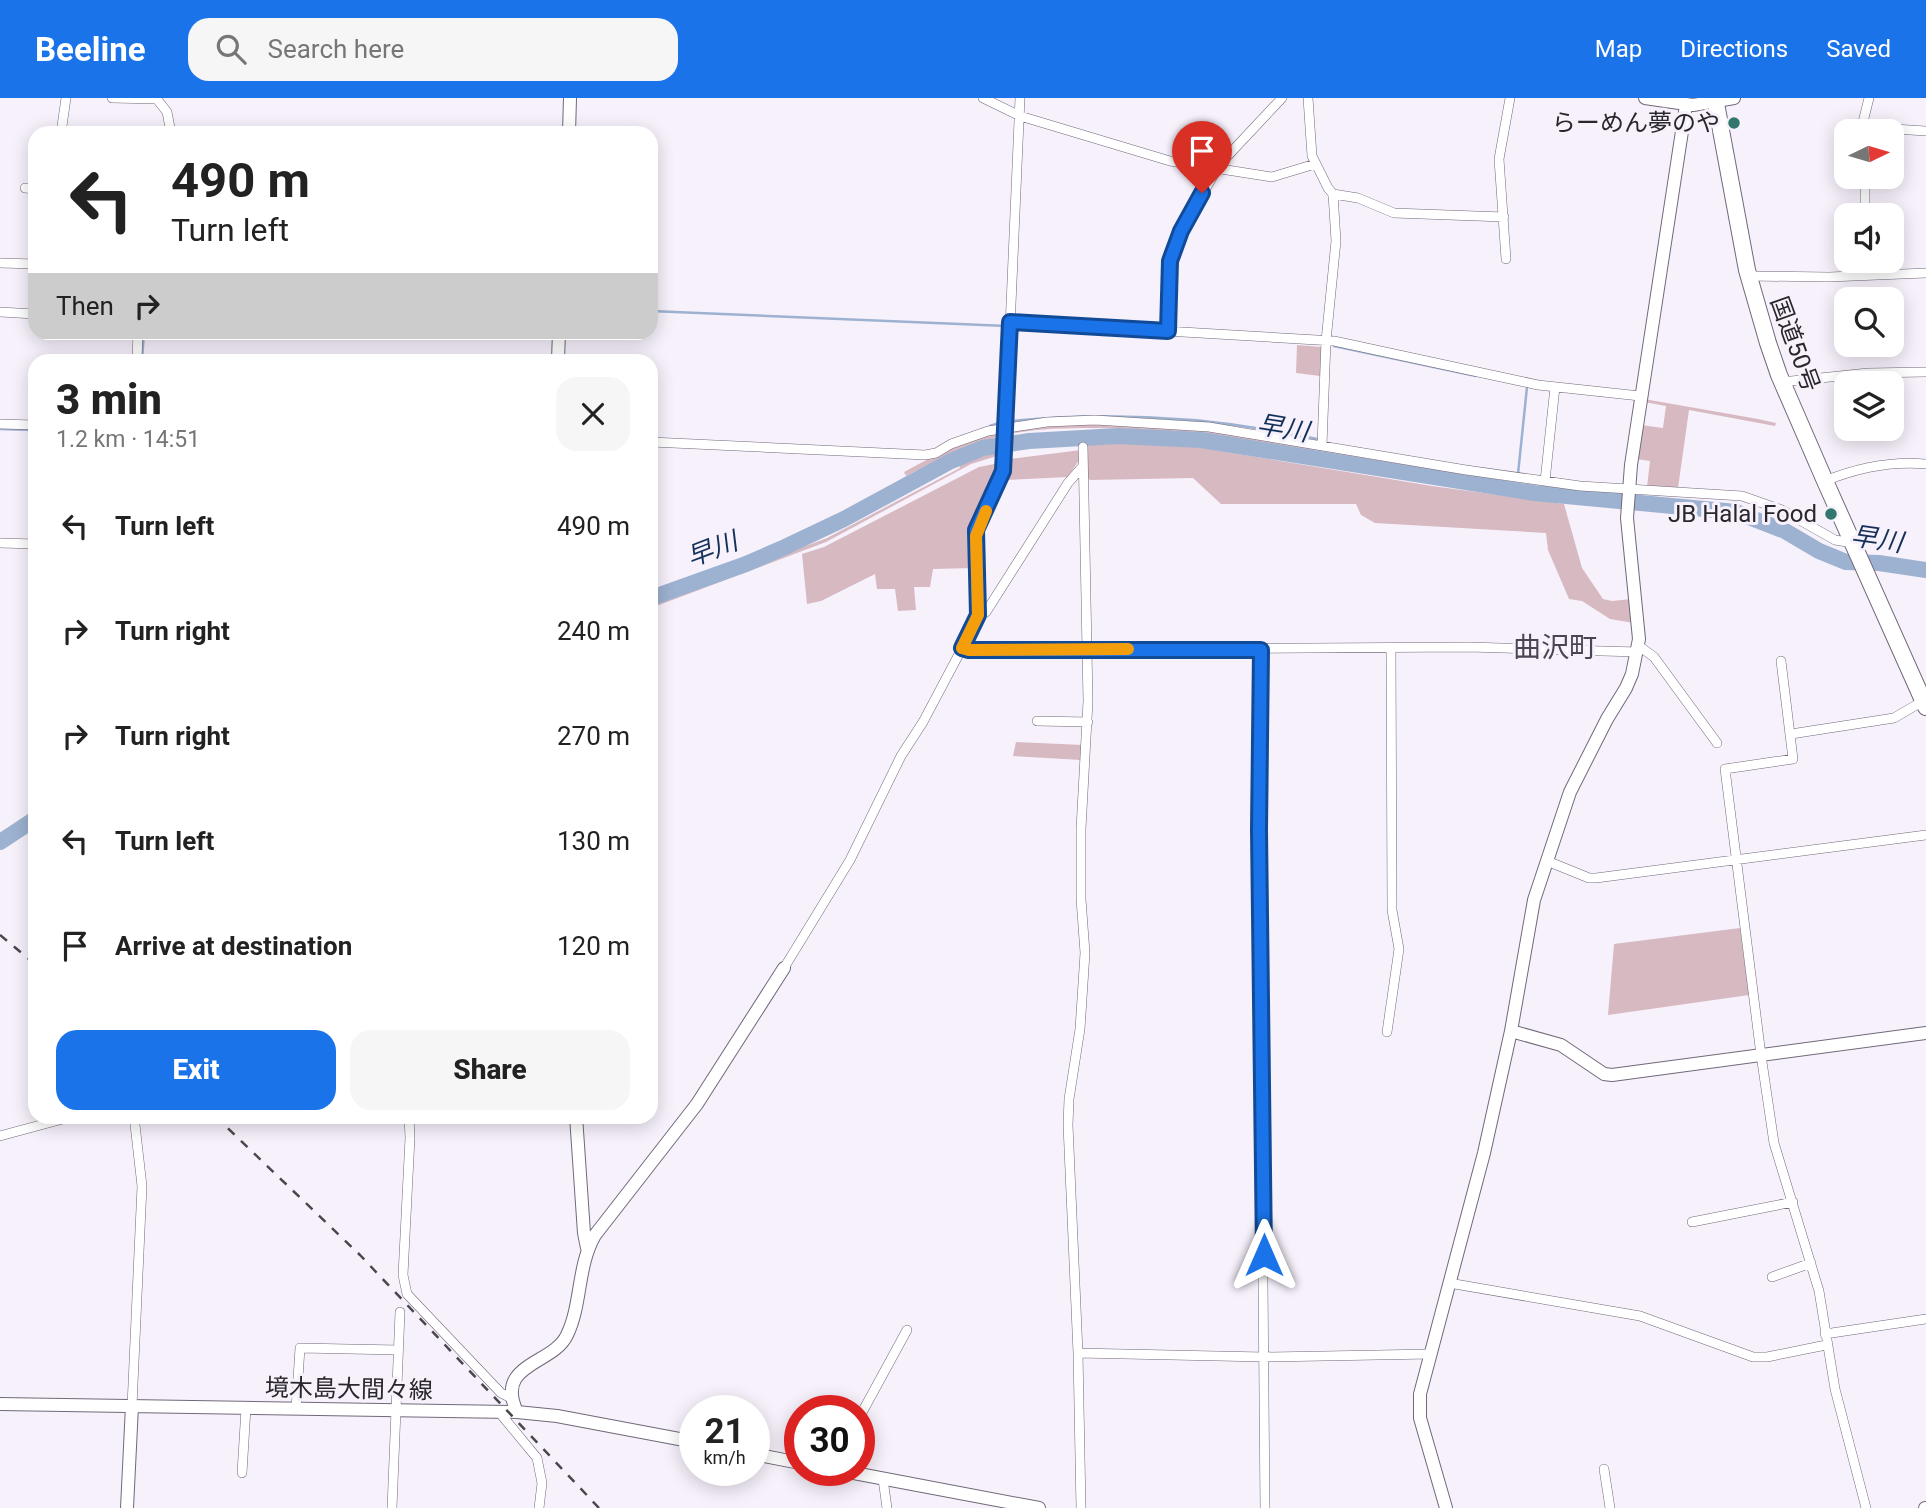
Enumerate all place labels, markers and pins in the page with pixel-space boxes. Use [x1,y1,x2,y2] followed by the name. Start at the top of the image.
[1552,109,1720,137] place label: らーめん夢のや
[1726,115,1742,131] marker: らーめん夢のや
[1172,121,1232,193] pin
[1668,500,1817,528] place label: JB Halal Food
[1823,506,1839,522] marker: JB Halal Food

